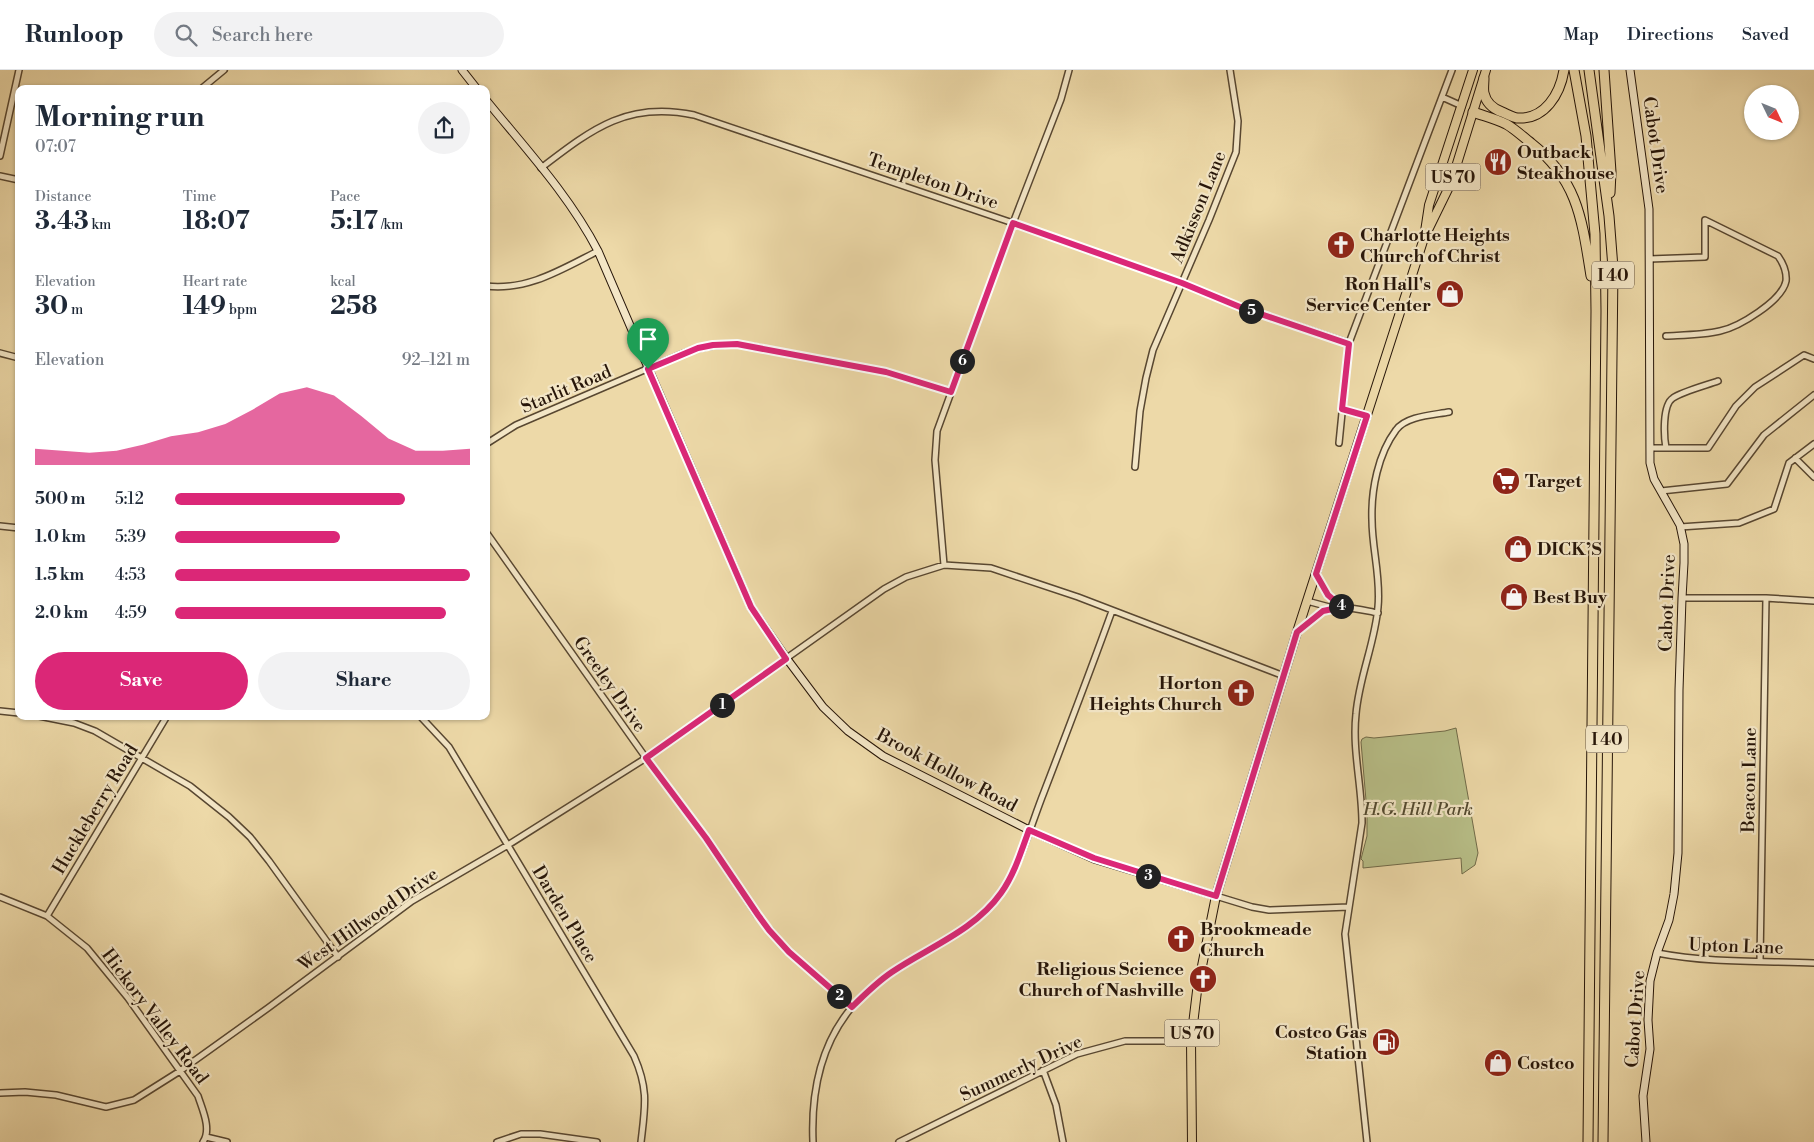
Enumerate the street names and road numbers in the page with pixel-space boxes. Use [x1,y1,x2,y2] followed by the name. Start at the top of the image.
[1637,95,1674,195] street label: Cabot Drive
[864,148,1001,215] street label: Templeton Drive
[1165,148,1231,267] street label: Adkisson Lane
[1426,164,1480,190] road number: US 70
[1592,262,1634,288] road number: I 40
[517,360,616,419] street label: Starlit Road
[1654,554,1681,652] street label: Cabot Drive
[568,632,651,737] street label: Greeley Drive
[871,723,1022,818] street label: Brook Hollow Road
[1586,726,1628,752] road number: I 40
[1737,727,1762,834] street label: Beacon Lane
[48,739,144,878] street label: Huckleberry Road
[527,861,603,967] street label: Darden Place
[293,862,443,977] street label: West Hillwood Drive
[1688,933,1784,960] street label: Upton Lane
[96,944,214,1089] street label: Hickory Valley Road
[1621,970,1650,1069] street label: Cabot Drive
[1164,1020,1220,1046] road number: US 70
[956,1030,1086,1107] street label: Summerly Drive

